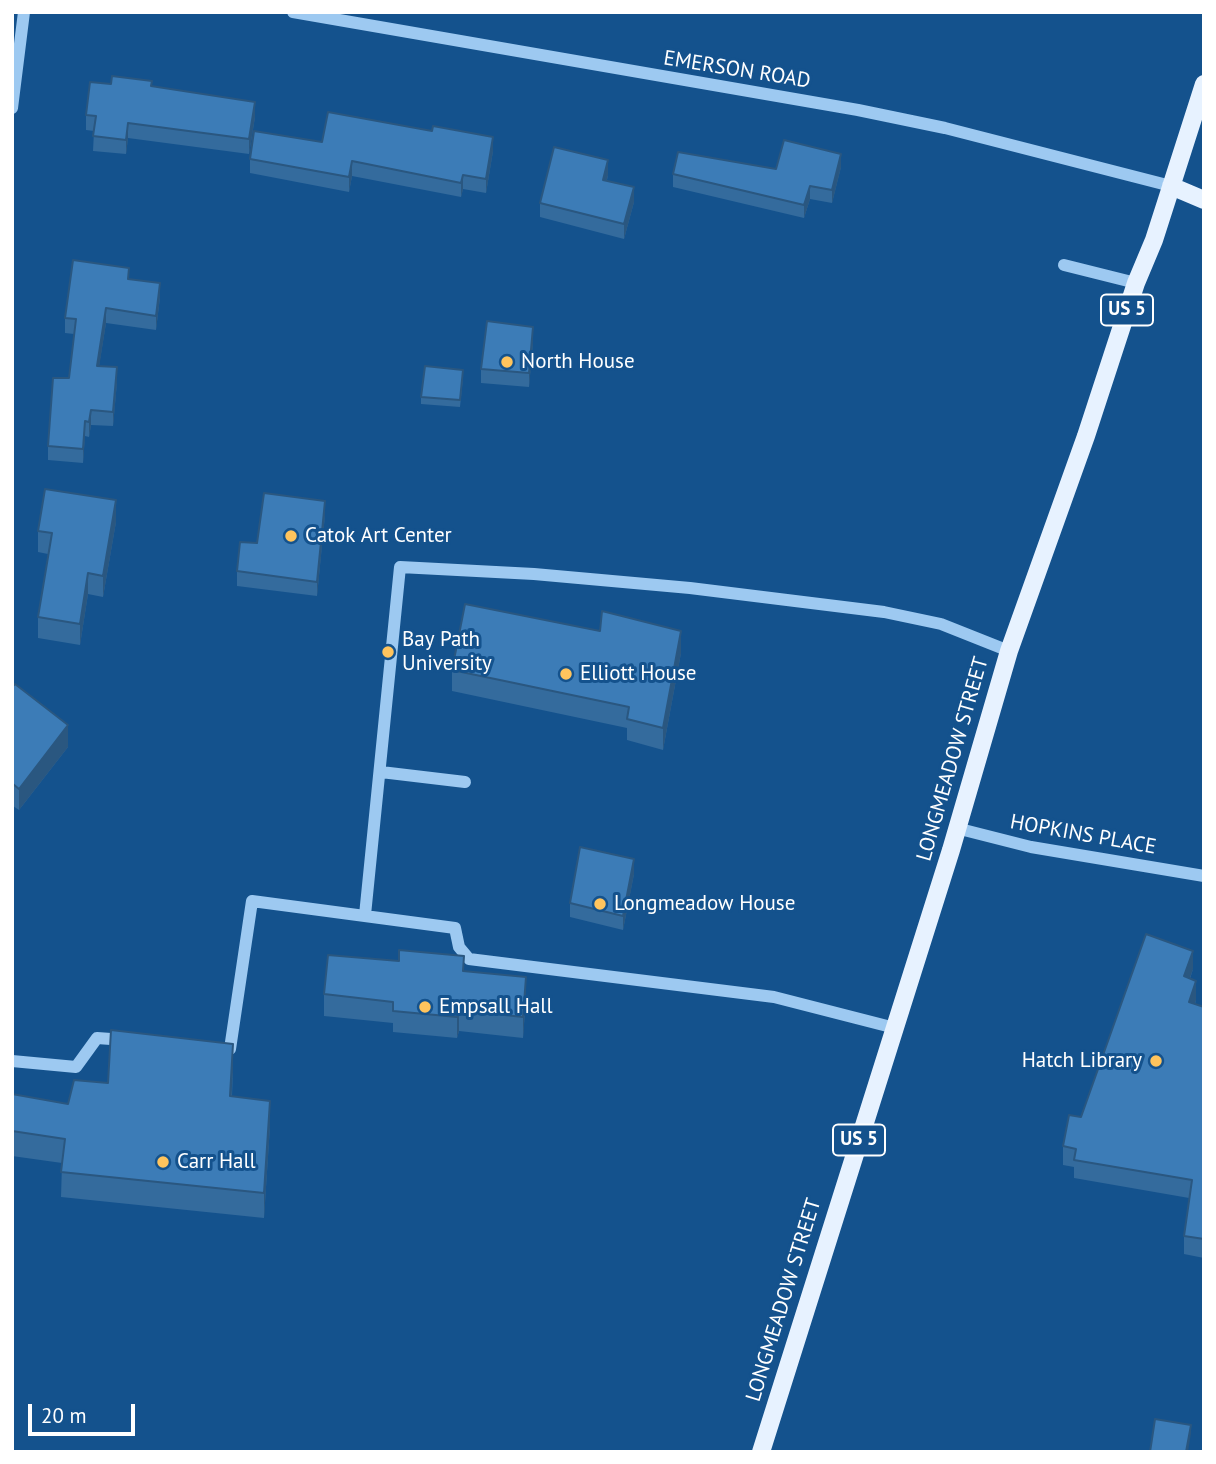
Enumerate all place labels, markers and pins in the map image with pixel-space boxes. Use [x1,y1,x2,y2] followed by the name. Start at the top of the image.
[521,349,635,375] place label: North House
[499,354,515,370] marker: North House
[305,523,452,549] place label: Catok Art Center
[283,528,299,544] marker: Catok Art Center
[402,627,492,677] place label: Bay Path University
[380,644,396,660] marker: Bay Path University
[580,661,696,687] place label: Elliott House
[558,666,574,682] marker: Elliott House
[614,891,795,917] place label: Longmeadow House
[592,896,608,912] marker: Longmeadow House
[439,994,553,1020] place label: Empsall Hall
[417,999,433,1015] marker: Empsall Hall
[1022,1048,1142,1074] place label: Hatch Library
[1148,1053,1164,1069] marker: Hatch Library
[177,1149,256,1175] place label: Carr Hall
[155,1154,171,1170] marker: Carr Hall

